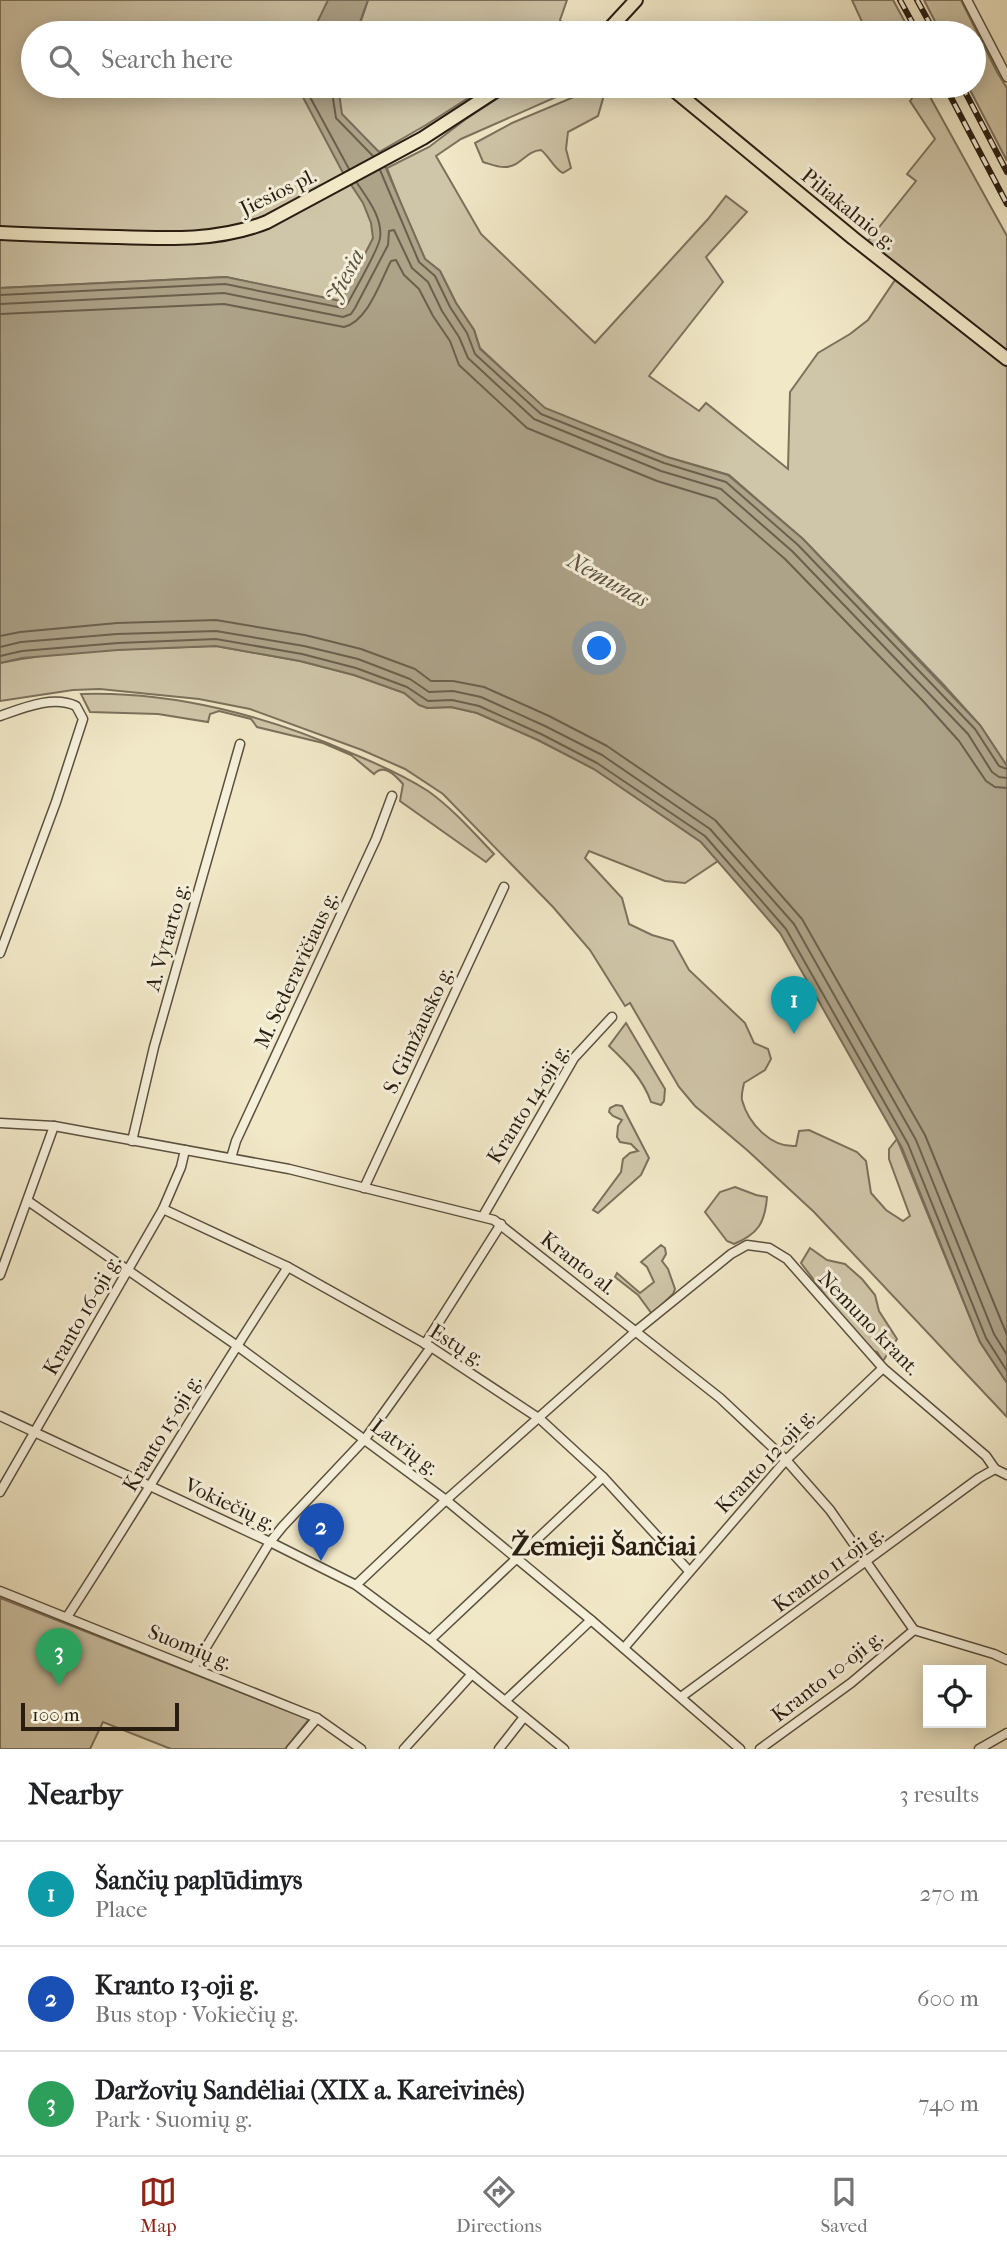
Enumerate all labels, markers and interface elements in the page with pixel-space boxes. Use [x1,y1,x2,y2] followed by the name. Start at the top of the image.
[21,21,986,98] search box
[45,41,83,79] icon: search
[101,44,233,75] text: Search here
[234,163,320,222] street label: Jiesios pl.
[797,163,901,255] street label: Piliakalnio g.
[320,244,370,308] water label: Jiesia
[562,546,654,614] water label: Nemunas
[582,631,616,665] your location
[140,880,194,995] street label: A. Vytarto g.
[249,888,343,1052] street label: M. Sederavičiaus g.
[378,963,458,1097] street label: S. Gimžausko g.
[771,976,817,1034] pin: 1
[482,1040,574,1168] street label: Kranto 14-oji g.
[536,1226,620,1300] street label: Kranto al.
[38,1251,126,1379] street label: Kranto 16-oji g.
[813,1266,925,1380] street label: Nemuno krant.
[425,1319,489,1371] street label: Estų g.
[118,1370,206,1496] street label: Kranto 15-oji g.
[710,1404,820,1518] street label: Kranto 12-oji g.
[367,1414,443,1480] street label: Latvių g.
[180,1472,279,1535] street label: Vokiečių g.
[298,1503,344,1561] pin: 2
[768,1521,888,1617] street label: Kranto 11-oji g.
[512,1529,697,1562] district label: Žemieji Šančiai
[145,1619,235,1675] street label: Suomių g.
[766,1625,888,1727] street label: Kranto 10-oji g.
[36,1628,82,1686] pin: 3
[923,1665,986,1728] map controls
[923,1665,986,1728] button: locate
[21,1700,178,1732] scale bar
[32,1704,80,1726] text: 100 m
[28,1777,123,1812] text: Nearby
[899,1781,979,1808] text: 3 results
[95,1865,302,1896] text: Šančių paplūdimys
[47,1880,55,1907] text: 1
[919,1880,979,1907] text: 270 m
[95,1896,147,1923] text: Place
[95,1970,259,2001] text: Kranto 13-oji g.
[45,1985,57,2012] text: 2
[917,1985,979,2012] text: 600 m
[95,2001,298,2028] text: Bus stop · Vokiečių g.
[95,2075,525,2106] text: Daržovių Sandėliai (XIX a. Kareivinės)
[46,2090,56,2117] text: 3
[918,2090,979,2117] text: 740 m
[95,2106,252,2133] text: Park · Suomių g.
[139,2173,177,2237] tab: Map
[456,2173,542,2237] tab: Directions
[820,2173,868,2237] tab: Saved

